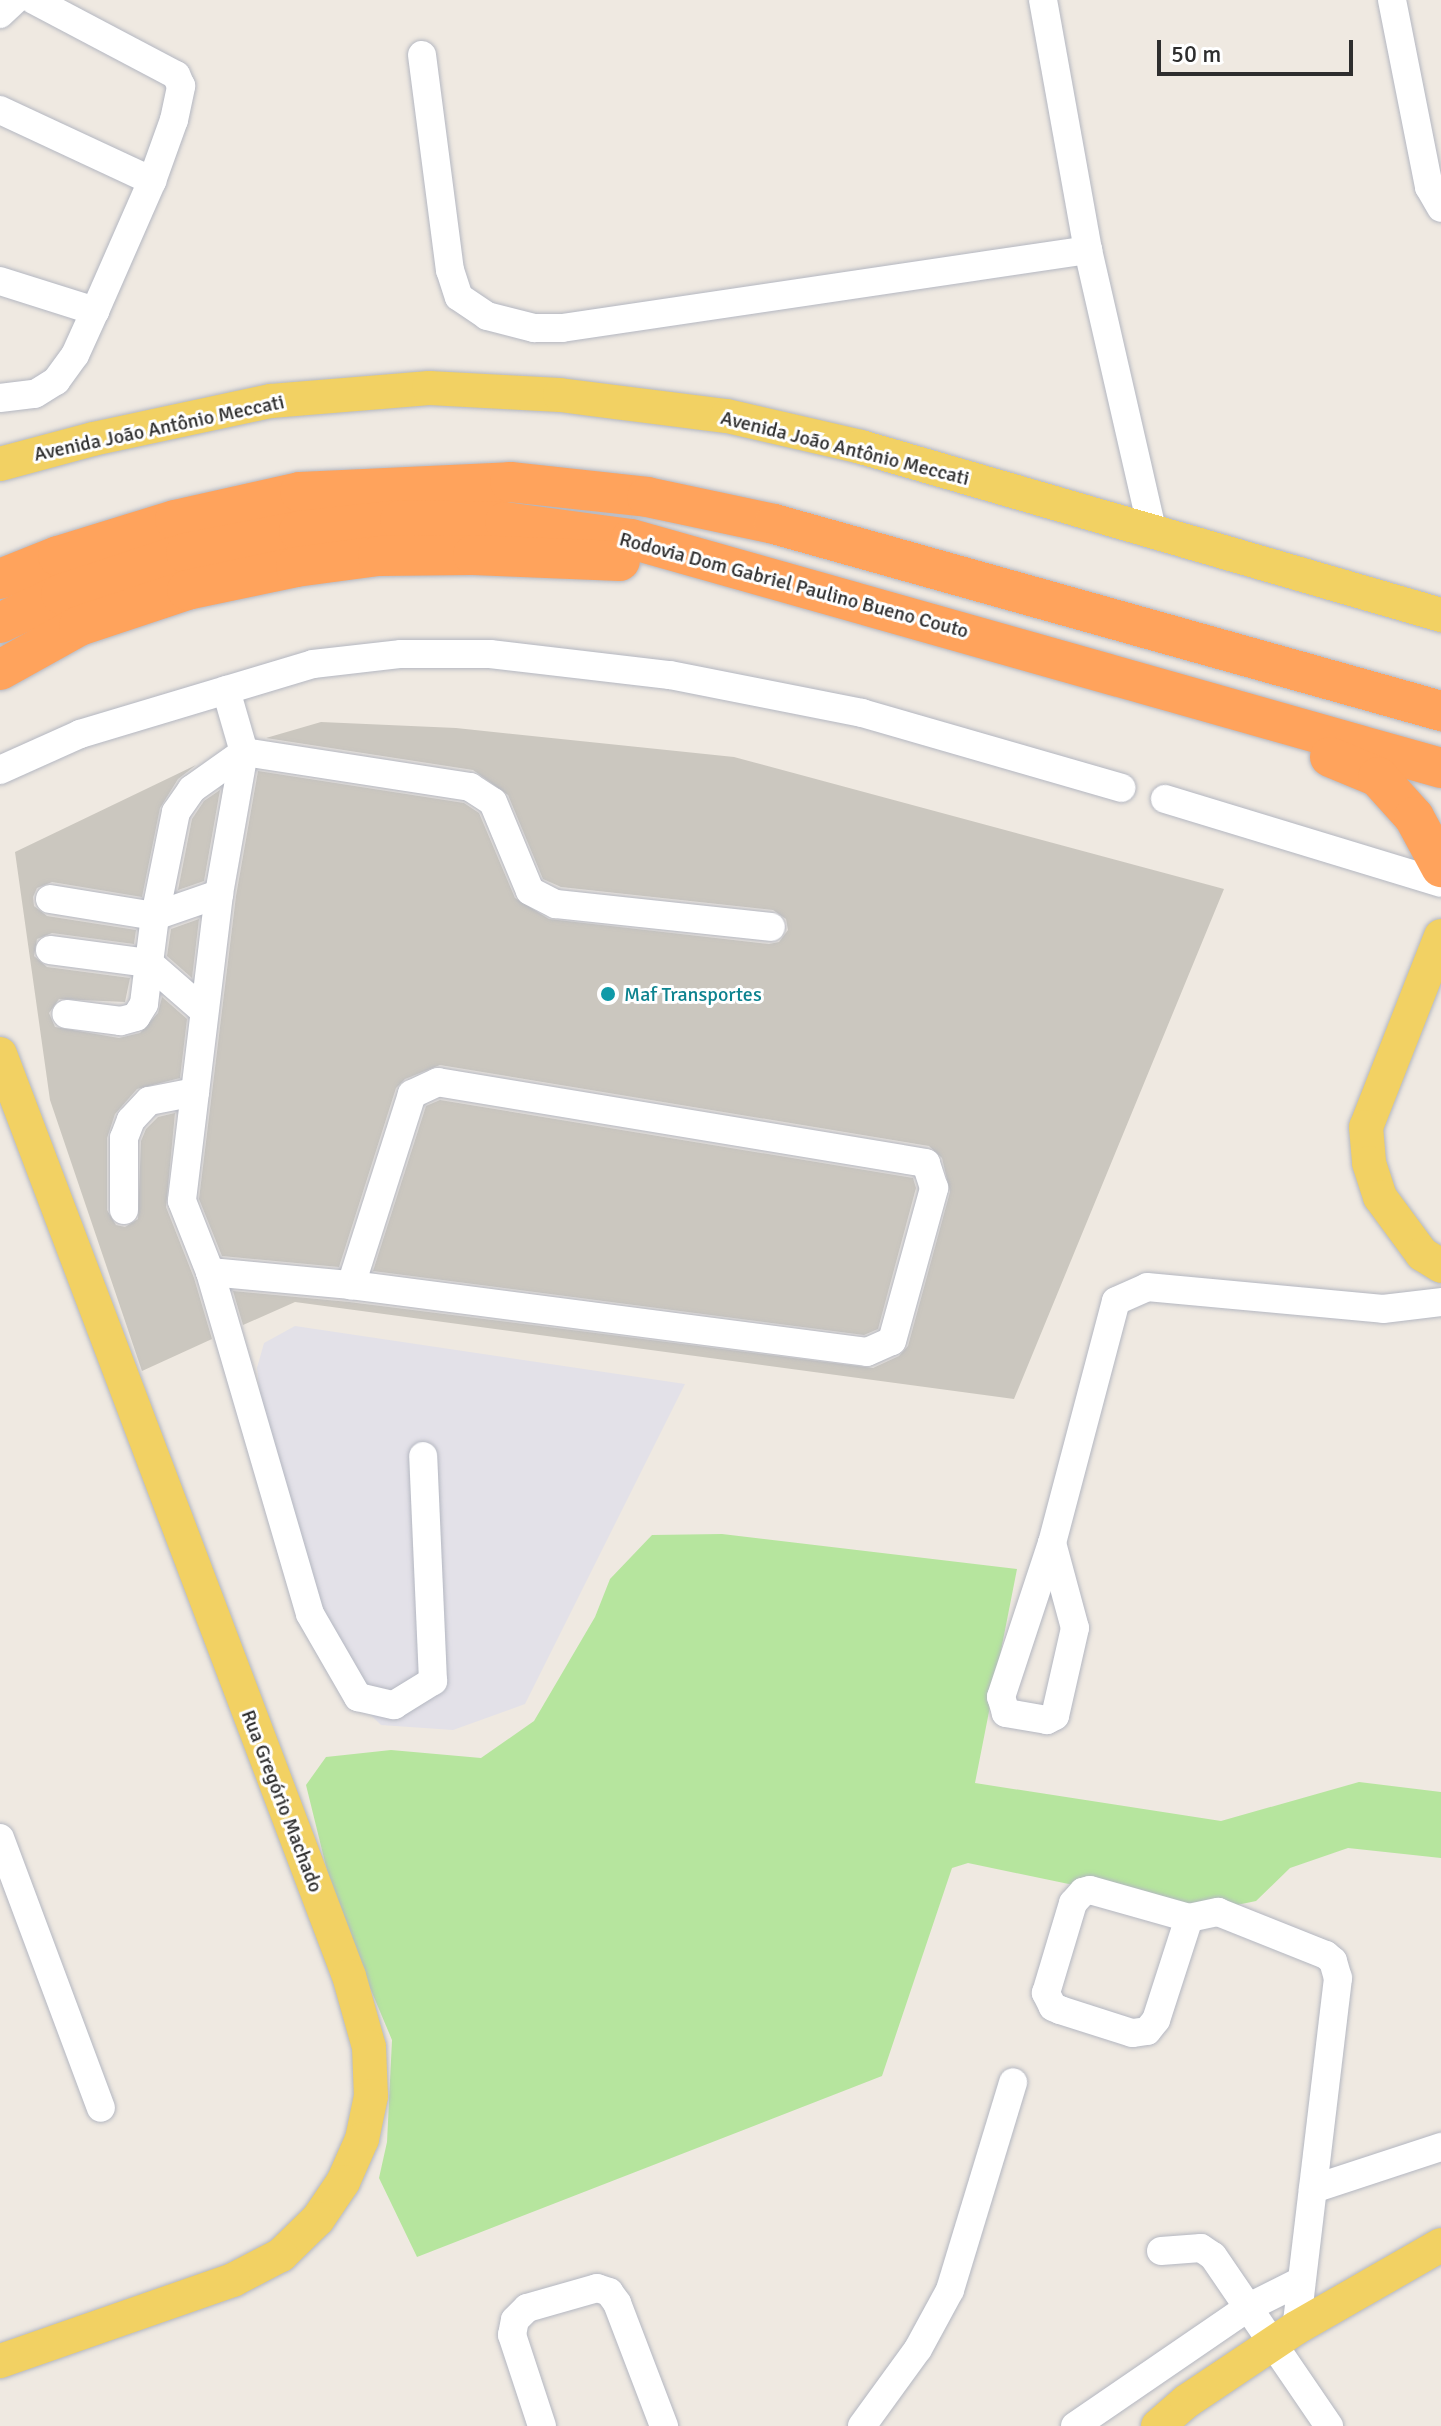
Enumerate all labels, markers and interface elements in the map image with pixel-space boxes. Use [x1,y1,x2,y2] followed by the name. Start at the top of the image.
[1161,24,1357,74] scale bar
[1171,39,1221,69] text: 50 m
[32,390,286,466] street label: Avenida João Antônio Meccati
[718,405,972,491] street label: Avenida João Antônio Meccati
[617,527,971,643] street label: Rodovia Dom Gabriel Paulino Bueno Couto
[624,982,762,1006] place label: Maf Transportes
[599,985,617,1003] marker: Maf Transportes
[236,1706,328,1896] street label: Rua Gregório Machado

